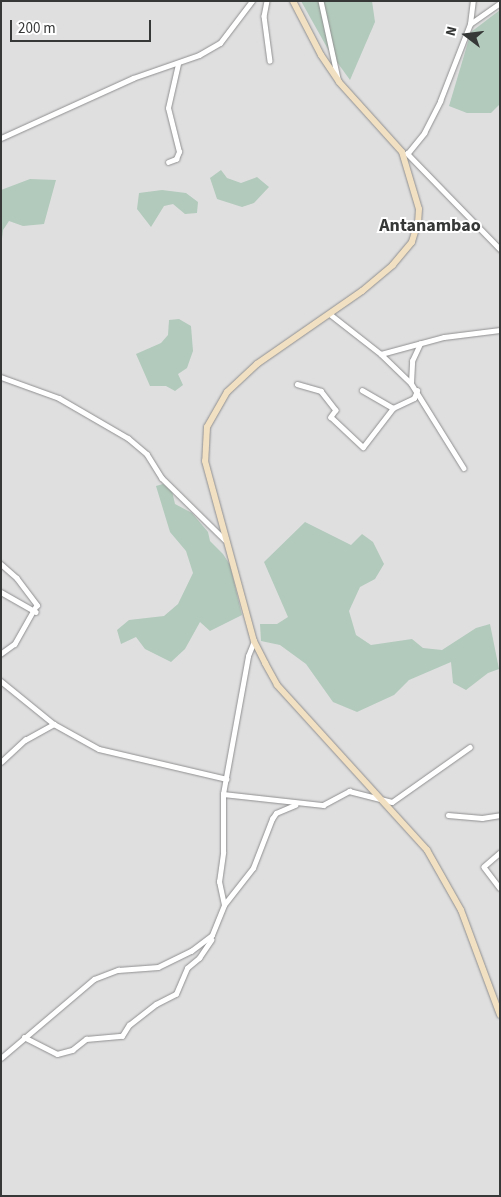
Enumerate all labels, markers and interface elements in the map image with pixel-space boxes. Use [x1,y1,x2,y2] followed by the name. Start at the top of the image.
[12,10,154,42] scale bar
[441,10,491,60] north arrow
[18,18,56,39] text: 200 m
[441,24,462,38] text: N
[379,215,481,237] district label: Antanambao

